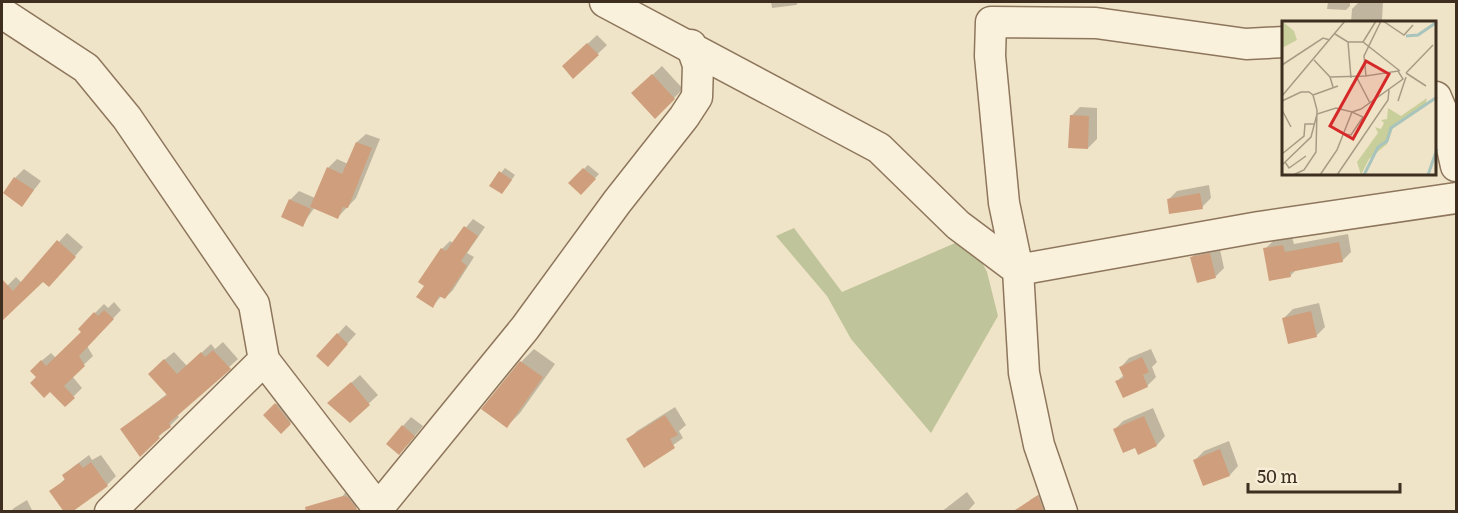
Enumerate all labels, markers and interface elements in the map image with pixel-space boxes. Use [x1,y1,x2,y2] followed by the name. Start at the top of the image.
[1282,21,1437,176] inset map
[1248,456,1400,494] scale bar
[1257,462,1298,489] text: 50 m

